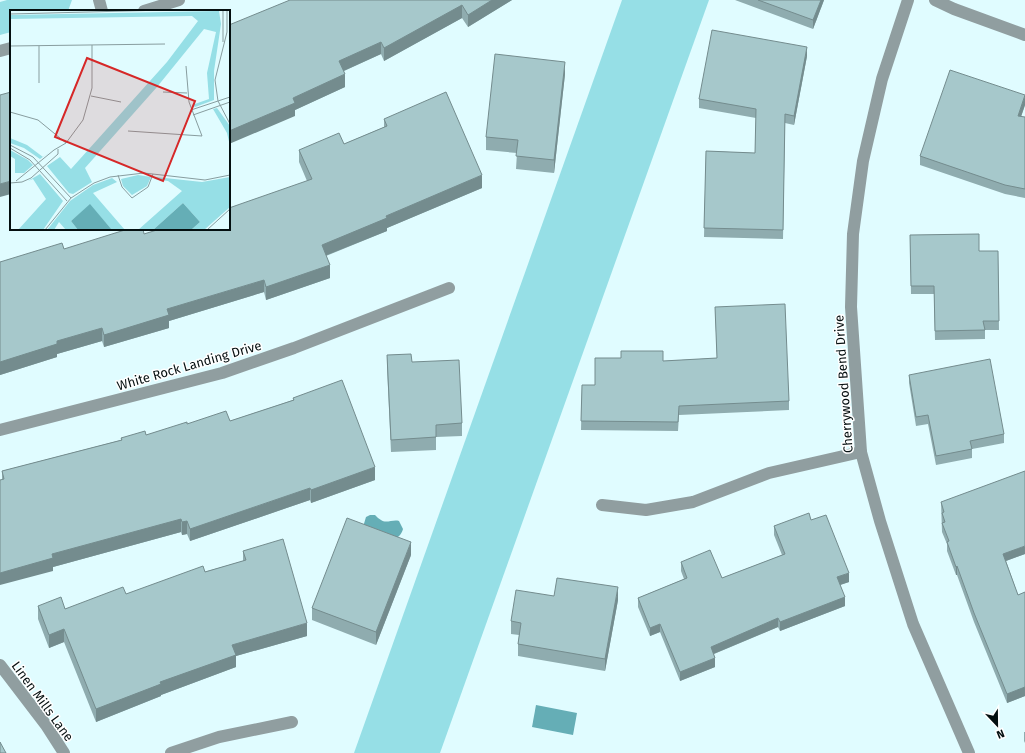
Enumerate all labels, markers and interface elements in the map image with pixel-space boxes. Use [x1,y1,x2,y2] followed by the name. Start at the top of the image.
[10,10,230,230] inset map
[831,314,856,453] street label: Cherrywood Bend Drive
[115,338,263,393] street label: White Rock Landing Drive
[9,658,77,744] street label: Linen Mills Lane
[977,705,1017,745] north arrow
[995,726,1006,741] text: N

